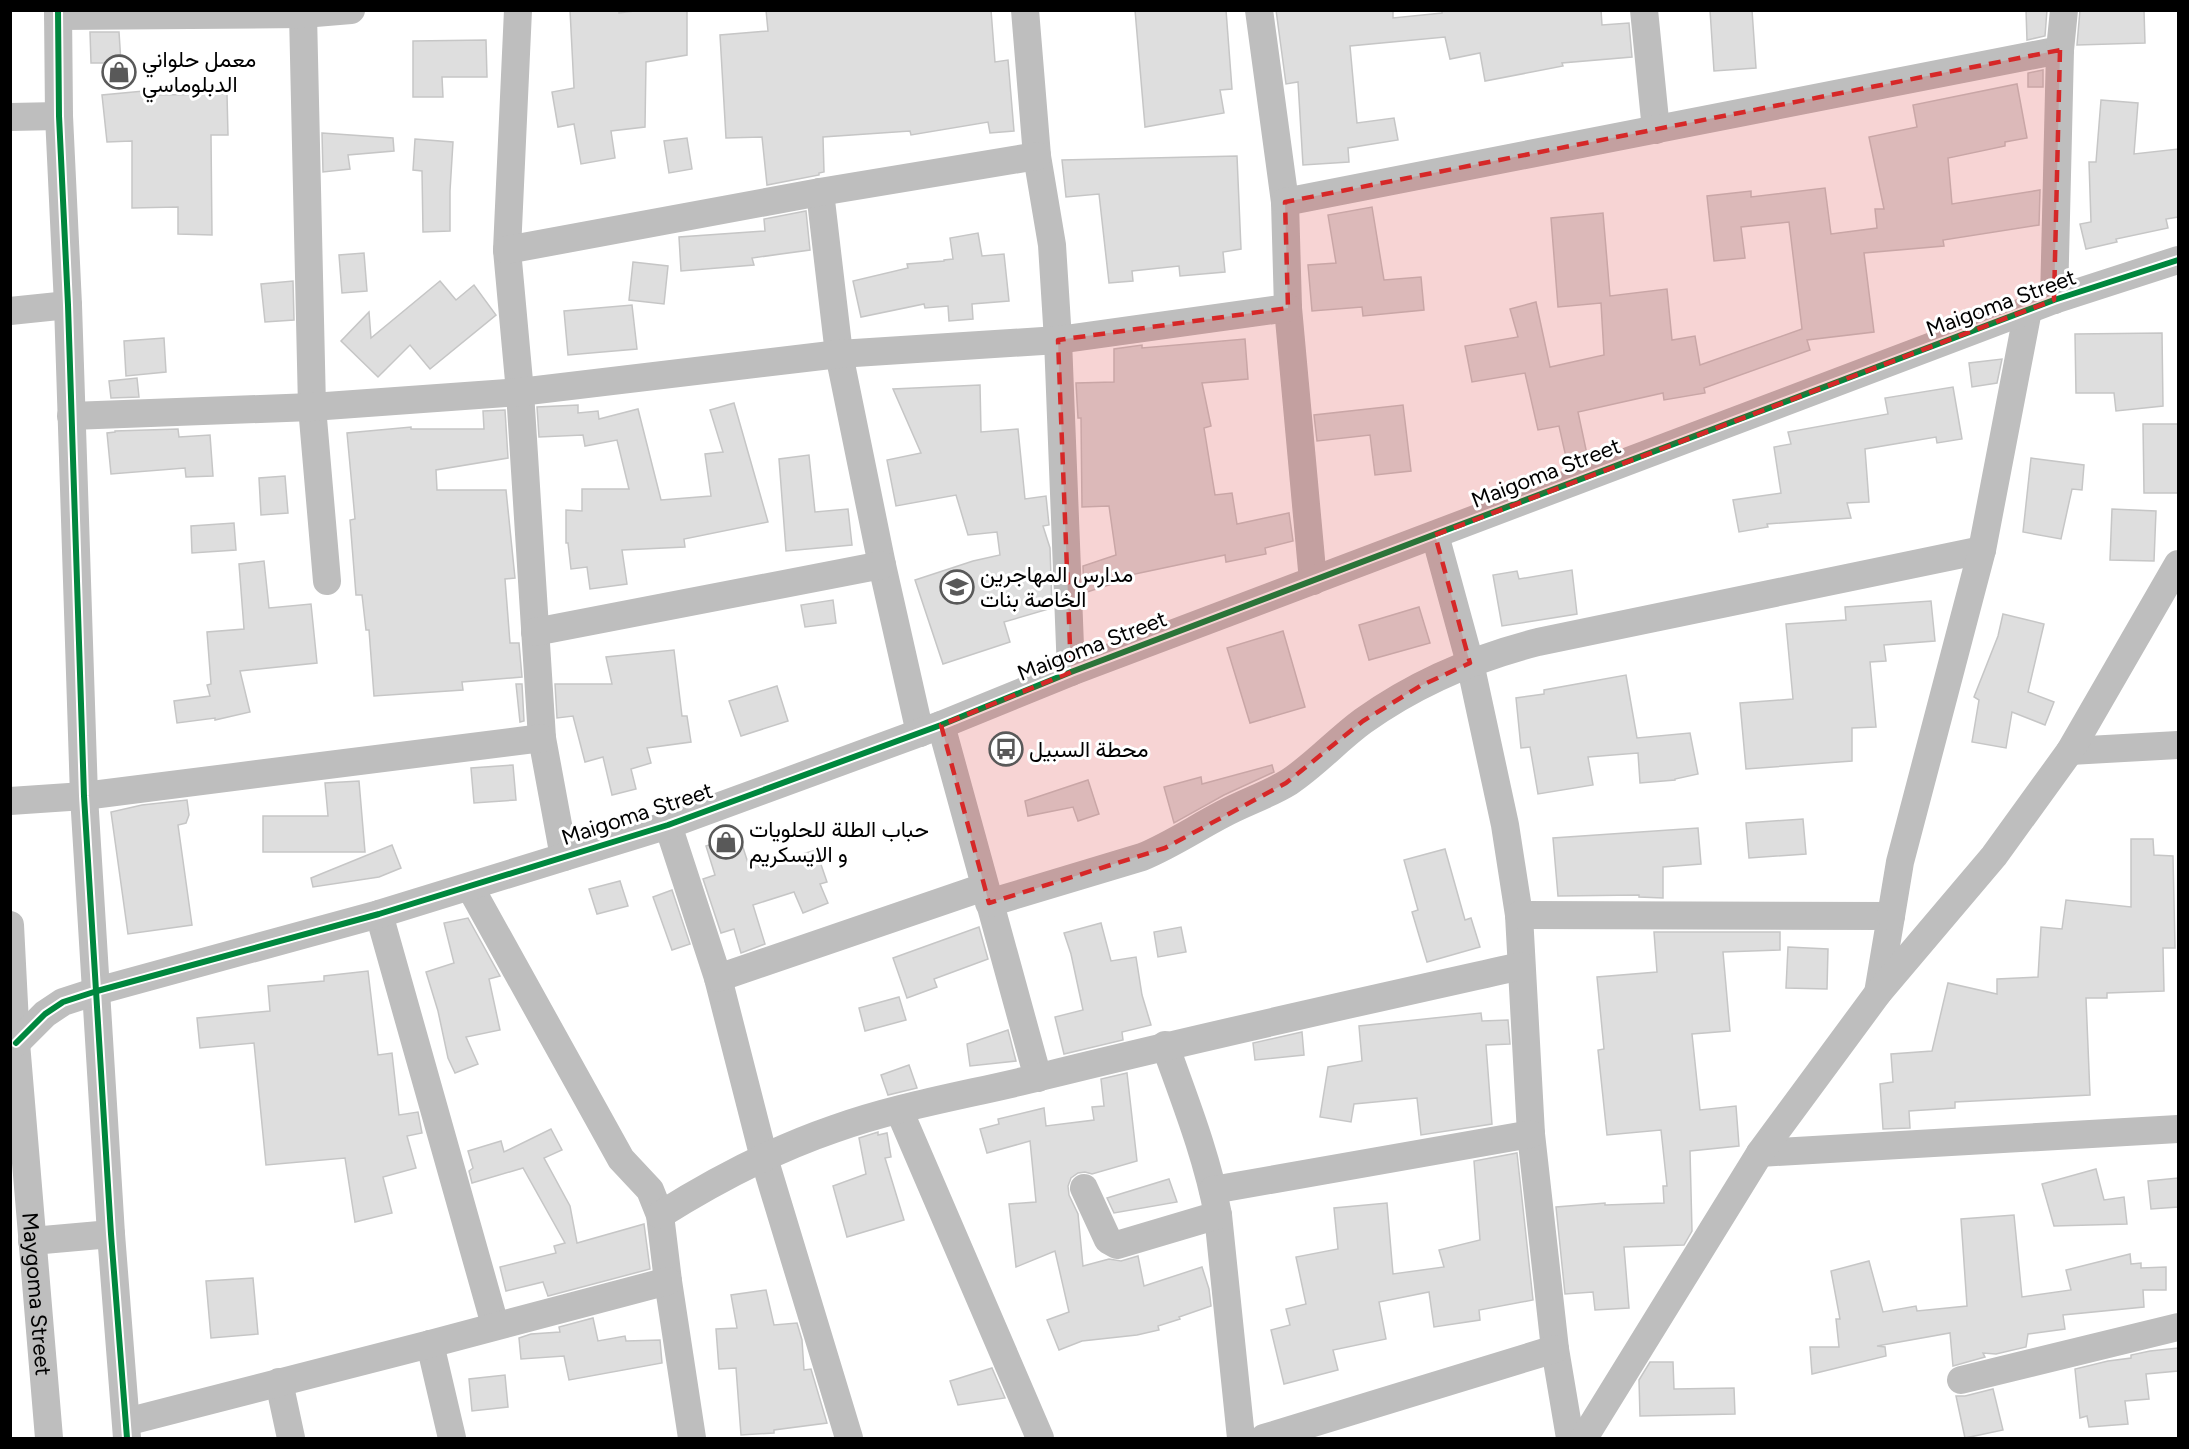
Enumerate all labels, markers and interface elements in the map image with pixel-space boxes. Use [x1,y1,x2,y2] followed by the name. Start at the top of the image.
[142,46,256,103] place label: معمل حلواني الدبلوماسي
[101,54,137,90] shop icon: معمل حلواني الدبلوماسي
[1922,263,2080,343] street label: Maigoma Street
[1468,432,1624,514] street label: Maigoma Street
[980,561,1133,613] place label: مدارس المهاجرين الخاصة بنات
[939,569,975,605] school or university icon: مدارس المهاجرين الخاصة بنات
[1014,605,1170,687] street label: Maigoma Street
[988,731,1024,767] bus stop icon: محطة السبيل
[1029,736,1149,763] place label: محطة السبيل
[558,777,716,851] street label: Maigoma Street
[749,816,929,869] place label: حباب الطلة للحلويات و الايسكريم
[708,824,744,860] shop icon: حباب الطلة للحلويات و الايسكريم
[17,1211,57,1377] street label: Maygoma Street

